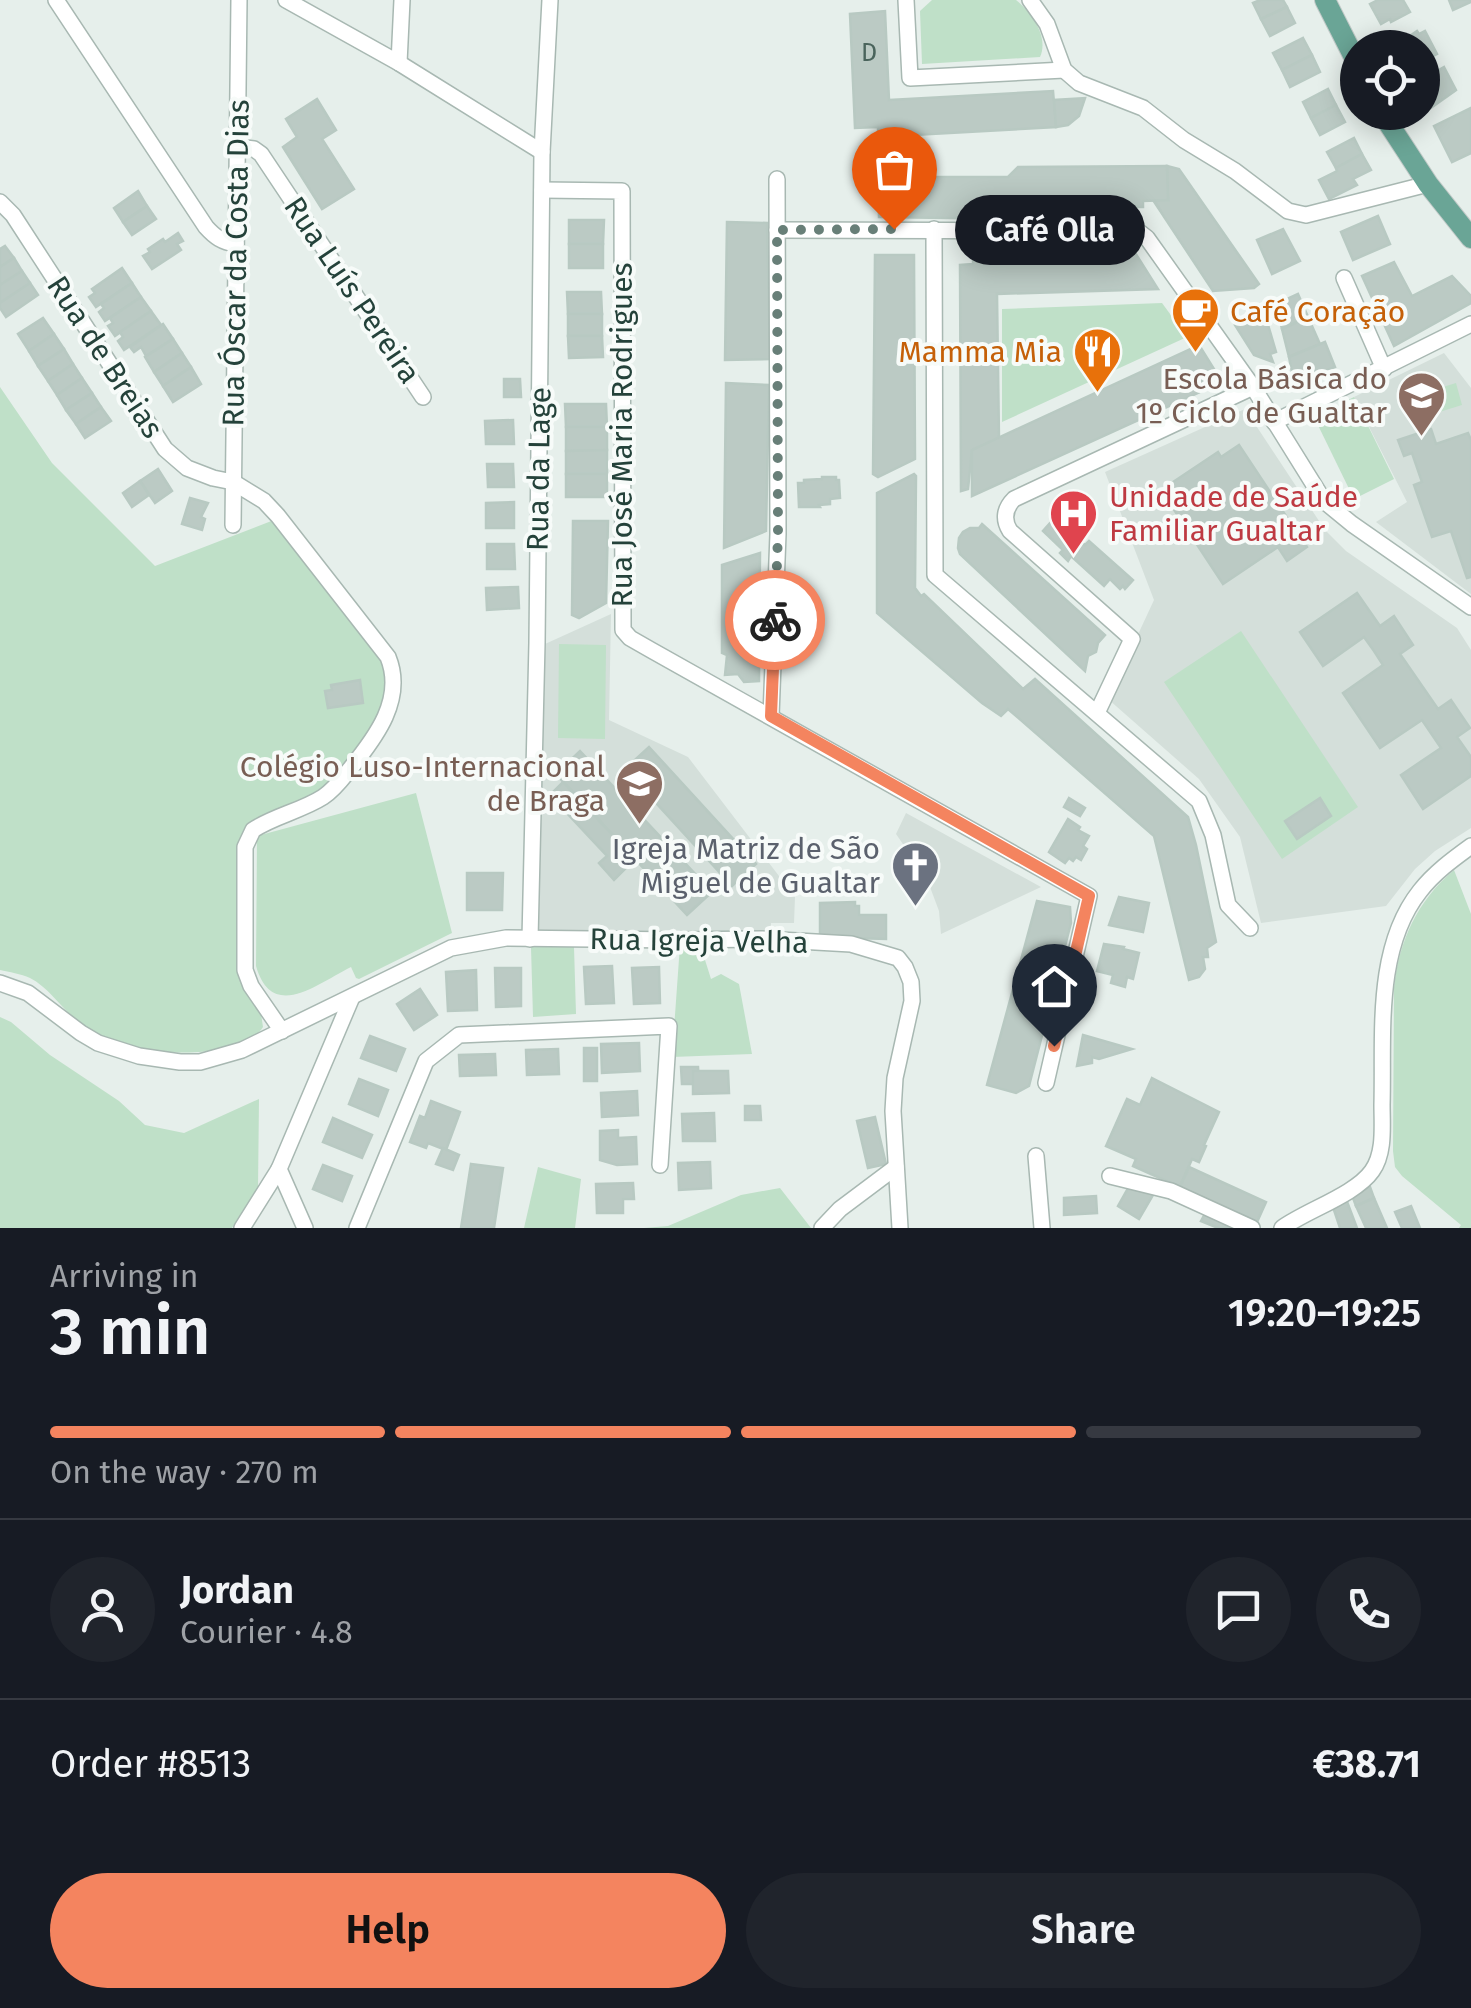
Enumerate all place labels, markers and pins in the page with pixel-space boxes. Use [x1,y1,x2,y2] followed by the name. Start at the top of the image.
[852,127,937,230] pin
[954,194,1144,264] callout: Café Olla
[1169,286,1221,354] cafe icon: Café Coração
[1230,294,1405,330] place label: Café Coração
[1071,326,1123,394] restaurant icon: Mamma Mia
[899,334,1062,370] place label: Mamma Mia
[1135,361,1387,431] place label: Escola Básica do 1º Ciclo de Gualtar
[1396,370,1448,438] school or university icon: Escola Básica do 1º Ciclo de Gualtar
[1109,479,1358,549] place label: Unidade de Saúde Familiar Gualtar
[1048,488,1100,556] hospital icon: Unidade de Saúde Familiar Gualtar
[240,749,605,819] place label: Colégio Luso-Internacional de Braga
[614,758,666,826] school or university icon: Colégio Luso-Internacional de Braga
[612,831,880,901] place label: Igreja Matriz de São Miguel de Gualtar
[889,840,941,908] church icon: Igreja Matriz de São Miguel de Gualtar
[1012,944,1097,1047] pin

